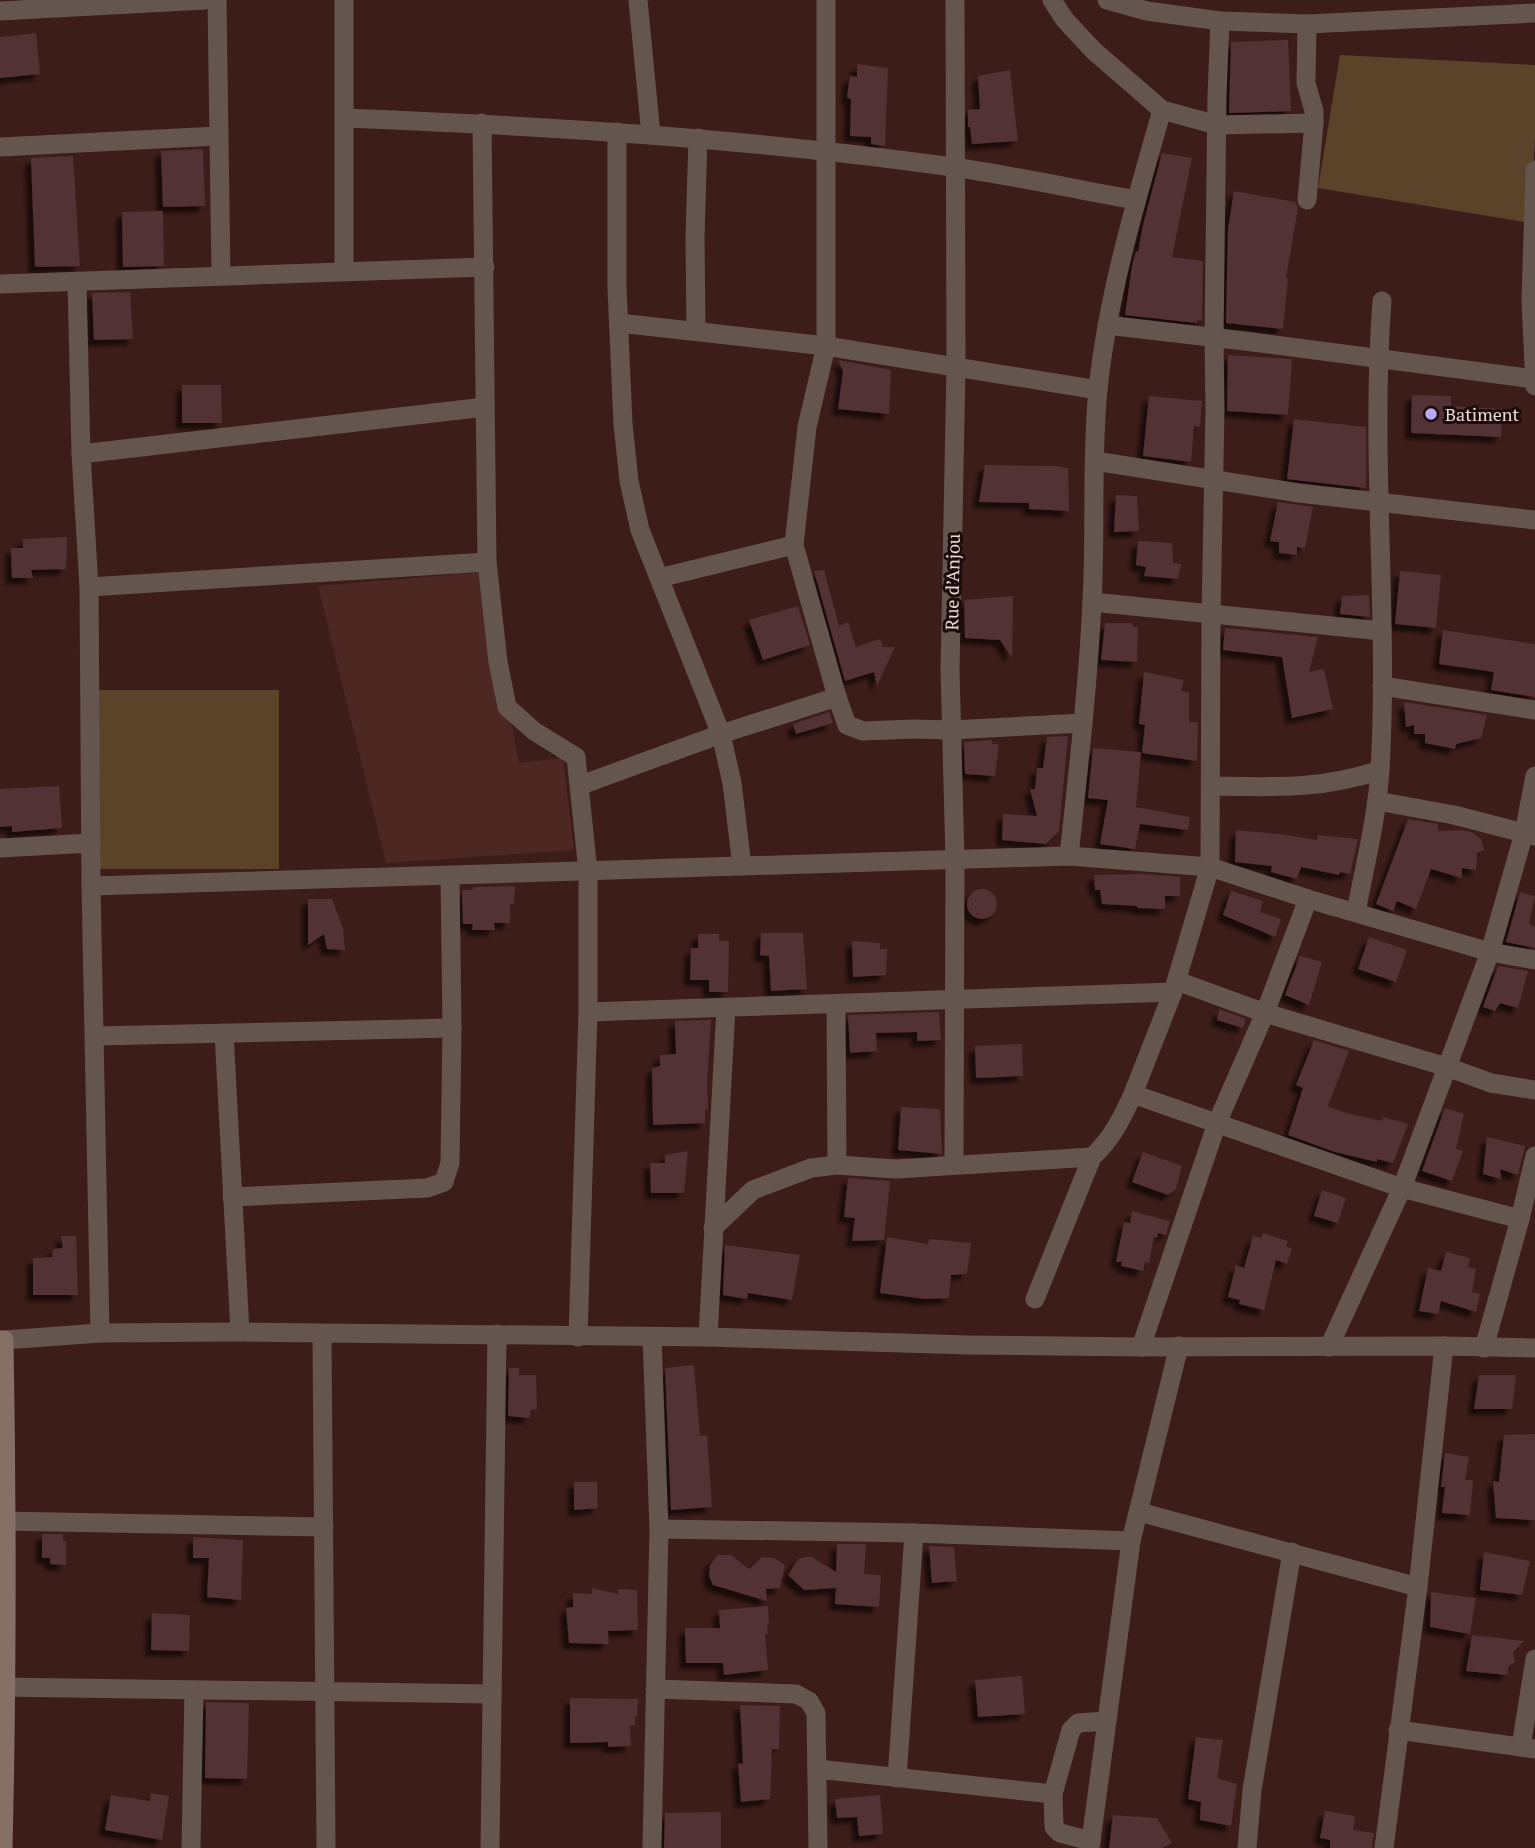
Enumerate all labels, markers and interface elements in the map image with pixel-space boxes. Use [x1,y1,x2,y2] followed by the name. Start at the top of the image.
[1445,402,1520,426] place label: Batiment
[1423,406,1439,422] marker: Batiment
[939,533,965,631] street label: Rue d’Anjou

